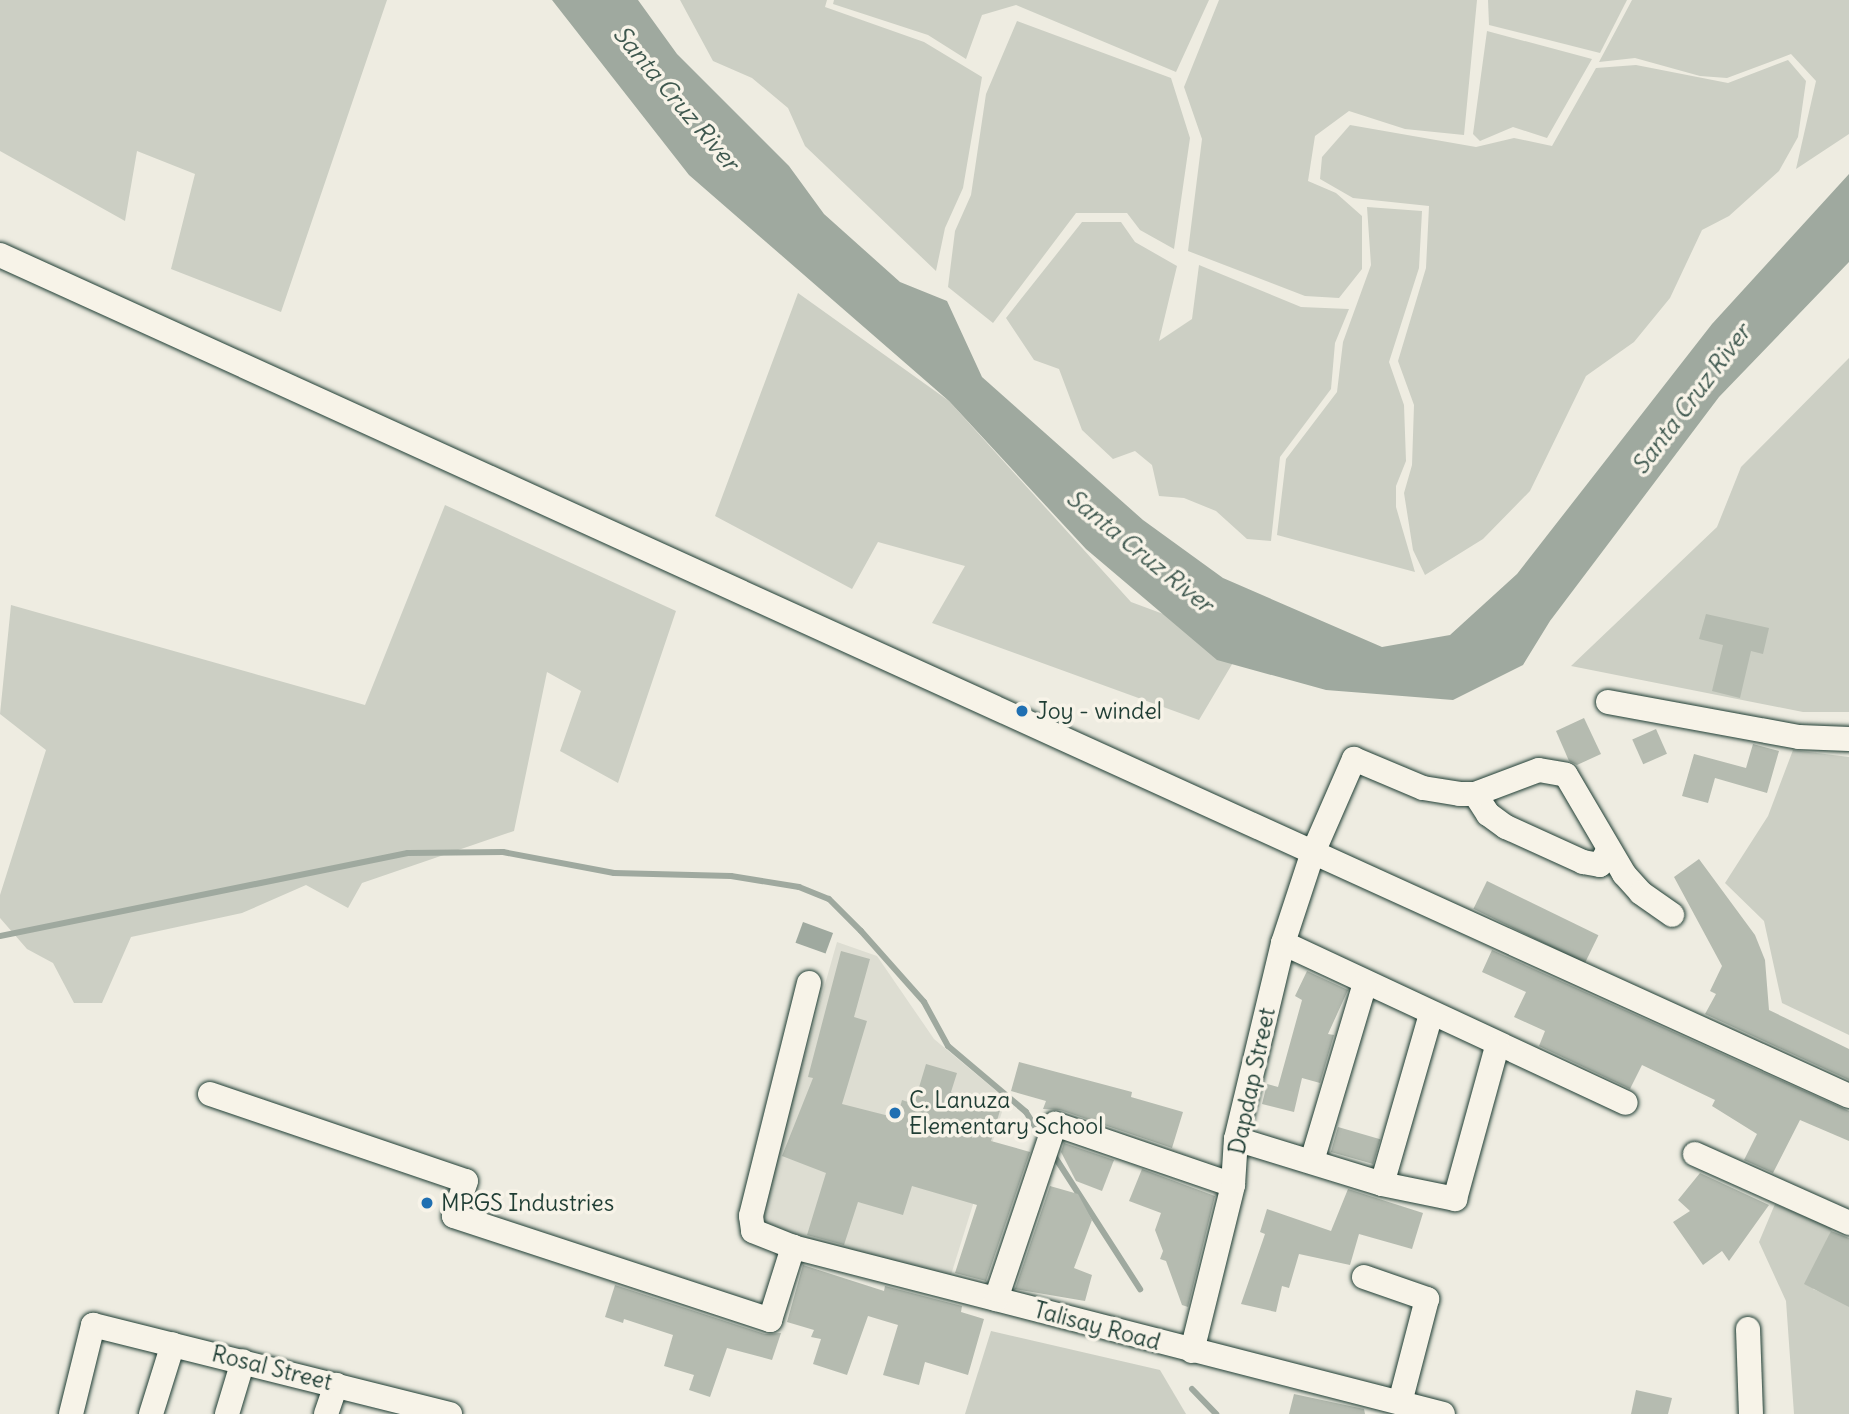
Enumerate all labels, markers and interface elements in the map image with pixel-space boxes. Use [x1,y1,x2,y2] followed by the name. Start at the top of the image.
[607,20,745,176] water label: Santa Cruz River
[1625,319,1757,479] water label: Santa Cruz River
[1061,483,1219,619] water label: Santa Cruz River
[1036,697,1162,725] place label: Joy - windel
[1014,703,1030,719] marker: Joy - windel
[1223,1005,1281,1157] street label: Dapdap Street
[909,1086,1103,1140] place label: C. Lanuza Elementary School
[887,1105,903,1121] marker: C. Lanuza Elementary School
[441,1189,614,1217] place label: MPGS Industries
[419,1195,435,1211] marker: MPGS Industries
[1031,1296,1163,1356] street label: Talisay Road
[209,1340,335,1396] street label: Rosal Street

